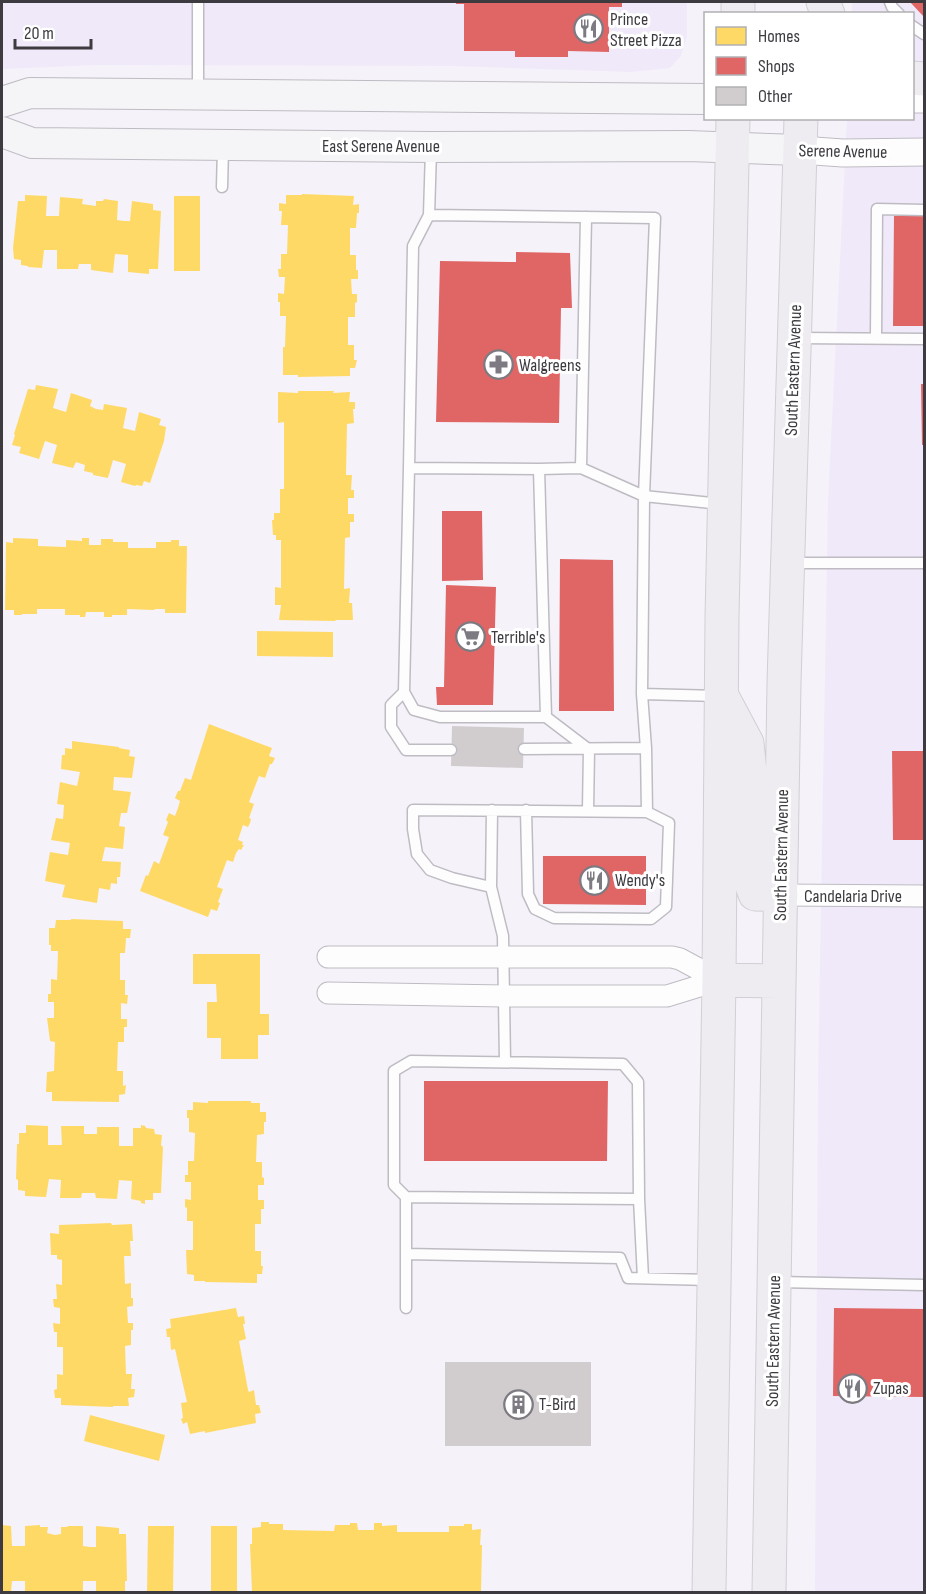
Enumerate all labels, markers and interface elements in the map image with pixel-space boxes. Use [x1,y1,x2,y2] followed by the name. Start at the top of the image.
[610,9,682,51] place label: Prince Street Pizza
[15,12,92,50] scale bar
[704,12,914,120] legend
[573,13,605,45] restaurant icon: Prince Street Pizza
[24,23,54,44] text: 20 m
[758,26,800,47] text: Homes
[758,56,795,77] text: Shops
[758,86,792,107] text: Other
[322,136,440,157] street label: East Serene Avenue
[798,140,888,163] street label: Serene Avenue
[781,304,806,436] street label: South Eastern Avenue
[482,349,514,381] pharmacy icon: Walgreens
[519,355,581,376] place label: Walgreens
[454,621,486,653] supermarket icon: Terrible's
[491,627,545,648] place label: Terrible's
[770,789,793,921] street label: South Eastern Avenue
[578,864,610,896] restaurant icon: Wendy's
[615,870,665,891] place label: Wendy's
[804,886,902,907] street label: Candelaria Drive
[762,1275,785,1407] street label: South Eastern Avenue
[836,1372,868,1404] restaurant icon: Zupas
[873,1378,909,1399] place label: Zupas
[502,1388,534,1420] building icon: T-Bird
[539,1394,576,1415] place label: T-Bird

